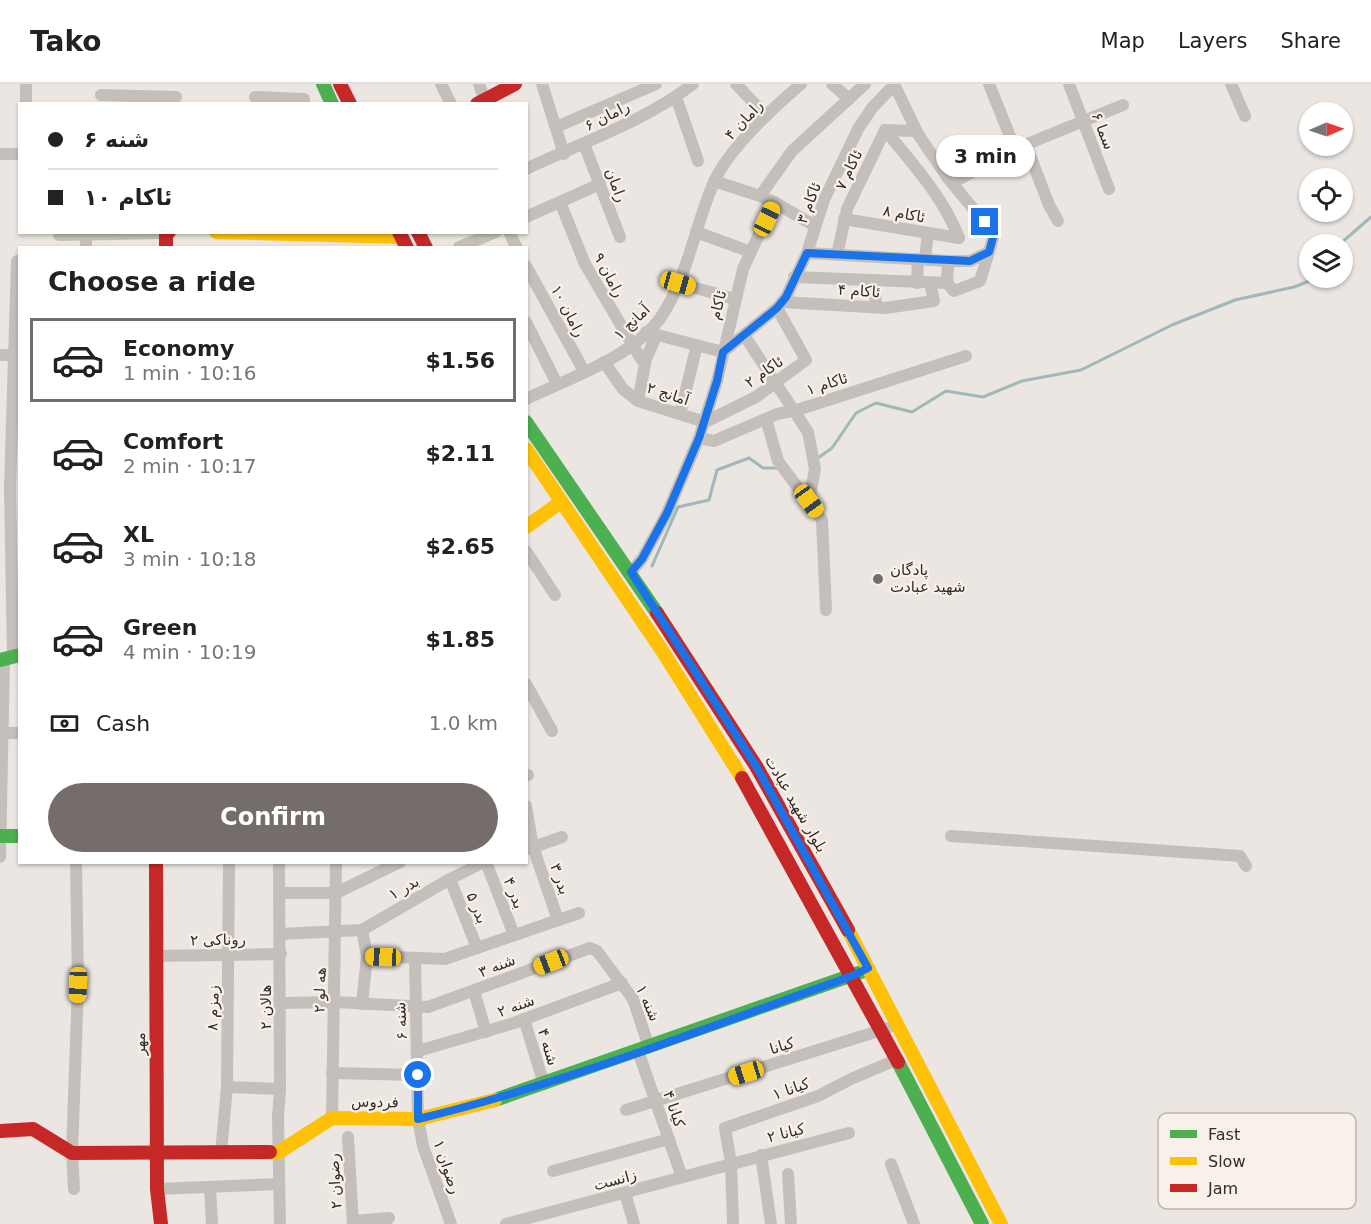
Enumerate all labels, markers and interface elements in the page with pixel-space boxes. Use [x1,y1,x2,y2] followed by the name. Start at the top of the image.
[30,25,102,58] text: Tako
[1101,29,1145,53] text: Map
[1178,29,1247,53] text: Layers
[1280,29,1341,53] text: Share
[721,96,767,144] street label: رامان ۴
[582,97,632,135] street label: رامان ۶
[1299,102,1353,156] north arrow
[1299,102,1353,288] map controls
[1088,110,1118,152] street label: سما ۶
[84,127,149,152] text: شنه ۶
[936,135,1034,177] callout: 3 min
[954,144,1017,168] text: 3 min
[832,147,866,193] street label: ئاکام ۷
[601,165,631,205] street label: رامان
[1299,168,1353,222] button: locate
[793,180,825,226] street label: ئاکام ۳
[84,185,172,210] text: ئاکام ۱۰
[751,199,783,239] car
[881,201,927,227] street label: ئاکام ۸
[971,208,998,235] route end
[1299,234,1353,288] button: layers
[590,250,628,300] street label: رامان ۹
[48,266,256,297] text: Choose a ride
[658,269,698,297] car
[837,281,881,301] street label: ئاکام ۴
[547,282,589,340] street label: رامان ۱۰
[706,288,730,322] street label: ئاکام
[610,300,654,344] street label: آمانج ۱
[51,333,105,387] icon: car
[123,336,234,361] text: Economy
[425,348,495,373] text: $1.56
[741,352,787,392] street label: ئاکام ۲
[123,361,257,385] text: 1 min · 10:16
[804,369,850,399] street label: ئاکام ۱
[645,379,692,410] street label: آمانج ۲
[51,426,105,480] icon: car
[123,429,223,454] text: Comfort
[425,441,495,466] text: $2.11
[123,454,257,478] text: 2 min · 10:17
[791,481,827,521] car
[51,519,105,573] icon: car
[123,522,154,547] text: XL
[425,534,495,559] text: $2.65
[123,547,257,571] text: 3 min · 10:18
[890,561,966,596] place label: پادگان شهید عبادت
[871,572,885,586] marker: پادگان شهید عبادت
[51,612,105,666] icon: car
[123,615,197,640] text: Green
[425,627,495,652] text: $1.85
[123,640,257,664] text: 4 min · 10:19
[48,707,81,740] icon: cash
[96,711,150,736] text: Cash
[429,711,498,735] text: 1.0 km
[761,752,831,856] street label: بلوار شهید عبادت
[48,783,498,852] button: Confirm
[546,861,574,897] street label: بدر ۳
[386,872,422,904] street label: بدر ۱
[500,875,528,911] street label: بدر ۴
[463,890,491,926] street label: بدر ۵
[190,931,246,949] street label: روناکی ۲
[365,947,401,967] car
[531,947,571,977] car
[476,951,518,981] street label: شنه ۳
[68,967,88,1003] car
[310,967,330,1013] street label: هه لو ۲
[632,982,664,1024] street label: شنه ۱
[257,984,275,1029] street label: هالان ۲
[204,985,222,1031] street label: زمزم ۸
[495,991,537,1021] street label: شنه ۲
[391,1002,411,1040] street label: شنه ۶
[534,1026,562,1068] street label: شنه ۴
[131,1032,149,1057] street label: مهر
[767,1033,797,1058] street label: کیانا
[726,1059,766,1087] car
[404,1061,431,1088] route start
[770,1074,813,1104] street label: کیانا ۱
[659,1088,689,1131] street label: کیانا ۴
[351,1093,399,1111] street label: فردوس
[1158,1113,1356,1209] legend
[765,1119,807,1146] street label: کیانا ۲
[1208,1125,1240,1144] text: Fast
[429,1138,465,1196] street label: رضوان ۱
[1208,1152,1245,1171] text: Slow
[325,1153,345,1209] street label: رضوان ۲
[592,1166,638,1194] street label: زانست
[1207,1179,1238,1198] text: Jam

